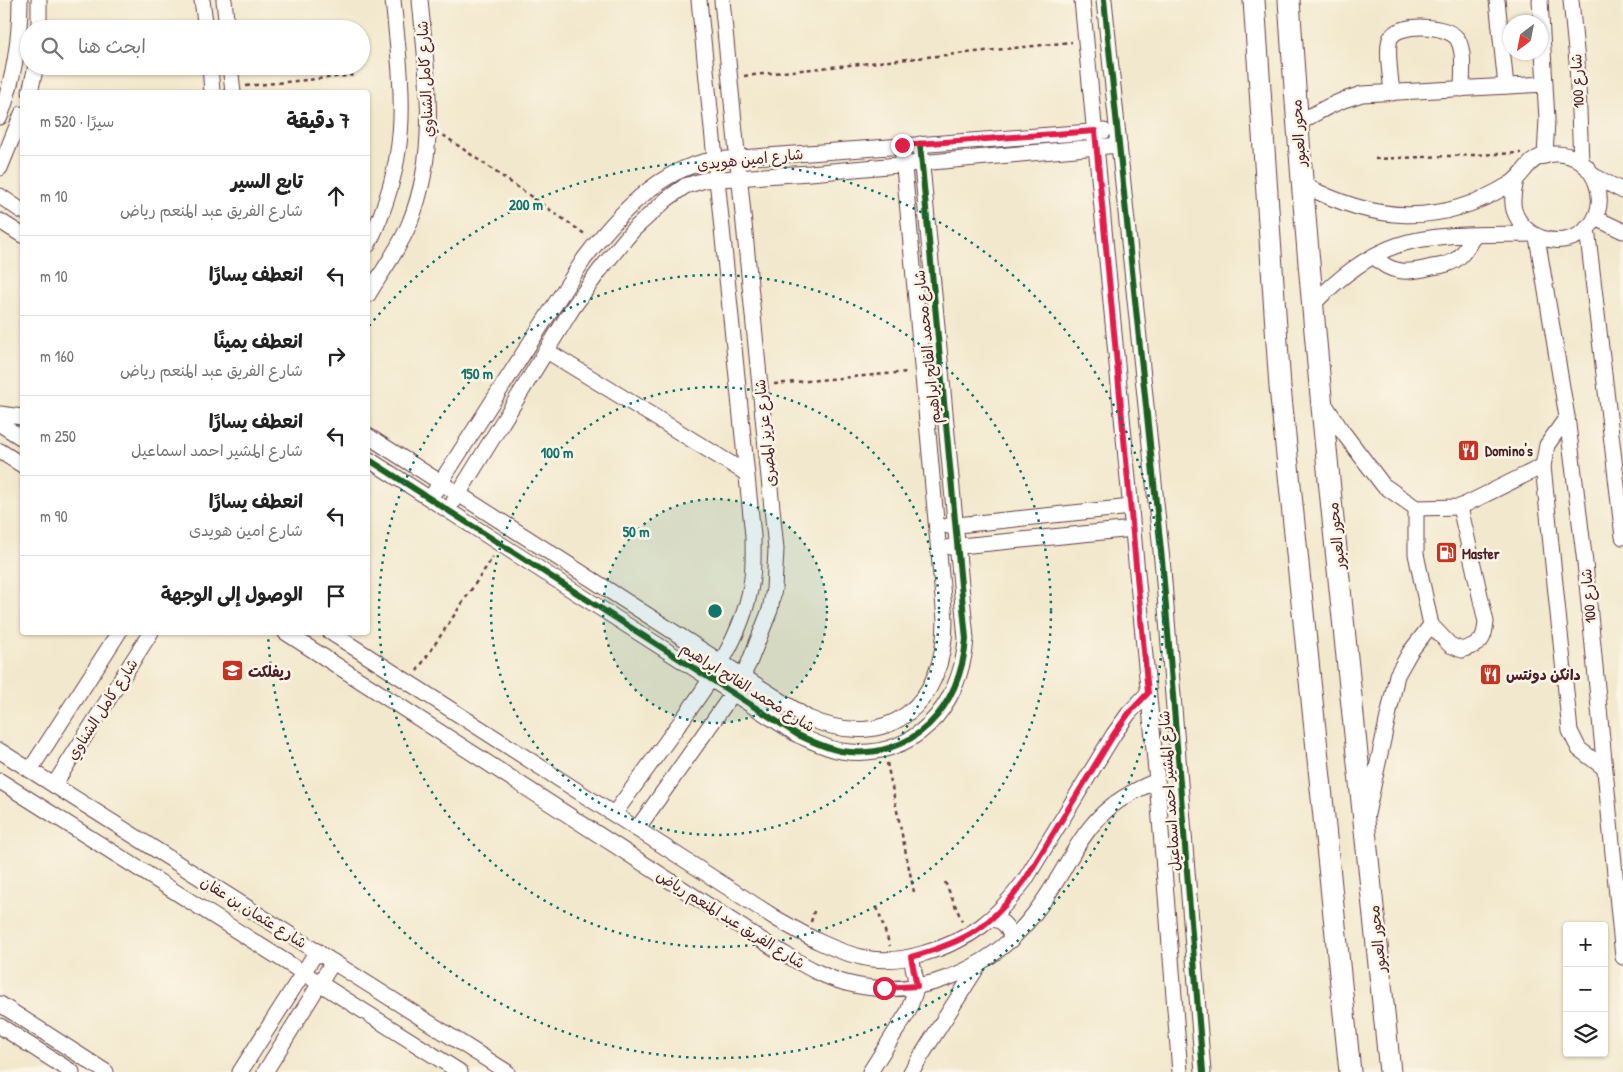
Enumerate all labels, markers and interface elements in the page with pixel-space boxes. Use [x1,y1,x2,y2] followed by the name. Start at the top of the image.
[1503,15,1548,60] north arrow
[20,20,370,75] search box
[411,20,440,138] street label: شارع كامل الشناوي
[78,33,146,59] text: ابحث هنا
[38,34,66,62] icon: search
[1565,53,1589,109] street label: شارع 100
[1285,99,1311,168] street label: محور العبور
[286,106,350,135] text: 7 دقيقة
[40,110,114,132] text: سيرًا · 520 m
[891,134,914,157] route end
[696,143,804,175] street label: شارع امين هويدى
[231,168,303,194] text: تابع السير
[322,182,350,210] icon: ahead
[40,185,68,207] text: 10 m
[509,194,543,215] text: 200 m
[120,199,303,221] text: شارع الفريق عبد المنعم رياض
[209,261,303,287] text: انعطف يسارًا
[322,262,350,290] icon: left
[40,265,68,287] text: 10 m
[908,269,948,425] street label: شارع محمد الفاتح ابراهيم
[214,328,303,354] text: انعطف يمينًا
[322,342,350,370] icon: right
[40,345,74,367] text: 160 m
[120,359,303,381] text: شارع الفريق عبد المنعم رياض
[461,363,493,384] text: 150 m
[749,378,781,488] street label: شارع عزيز المصرى
[209,408,303,434] text: انعطف يسارًا
[322,422,350,450] icon: left
[40,425,76,447] text: 250 m
[1457,438,1481,462] restaurant icon: Domino's
[131,439,303,461] text: شارع المشير احمد اسماعيل
[1485,440,1533,461] place label: Domino's
[541,442,573,463] text: 100 m
[209,488,303,514] text: انعطف يسارًا
[1322,501,1350,572] street label: محور العبور
[322,502,350,530] icon: left
[40,505,68,527] text: 90 m
[189,519,303,541] text: شارع امين هويدى
[623,521,649,542] text: 50 m
[1434,541,1458,565] fuel station icon: Master
[1462,543,1500,564] place label: Master
[1575,568,1601,624] street label: شارع 100
[161,581,303,607] text: الوصول إلى الوجهة
[322,582,350,610] icon: arrive
[706,602,724,620] centre of rings
[676,637,819,739] street label: شارع محمد الفاتح ابراهيم
[61,654,143,764] street label: شارع كامل الشناوي
[220,659,244,683] school or university icon: ريفلكت
[248,661,291,682] place label: ريفلكت
[1478,662,1502,686] restaurant icon: دانكن دونتس
[1506,664,1581,685] place label: دانكن دونتس
[1153,710,1185,872] street label: شارع المشير احمد اسماعيل
[652,865,809,975] street label: شارع الفريق عبد المنعم رياض
[197,871,311,953] street label: شارع عثمان بن عفان
[1363,904,1391,975] street label: محور العبور
[1563,922,1608,1057] map controls
[1563,922,1608,967] button: +
[1563,967,1608,1012] button: −
[873,977,896,1000] route start
[1563,1012,1608,1057] button: layers

